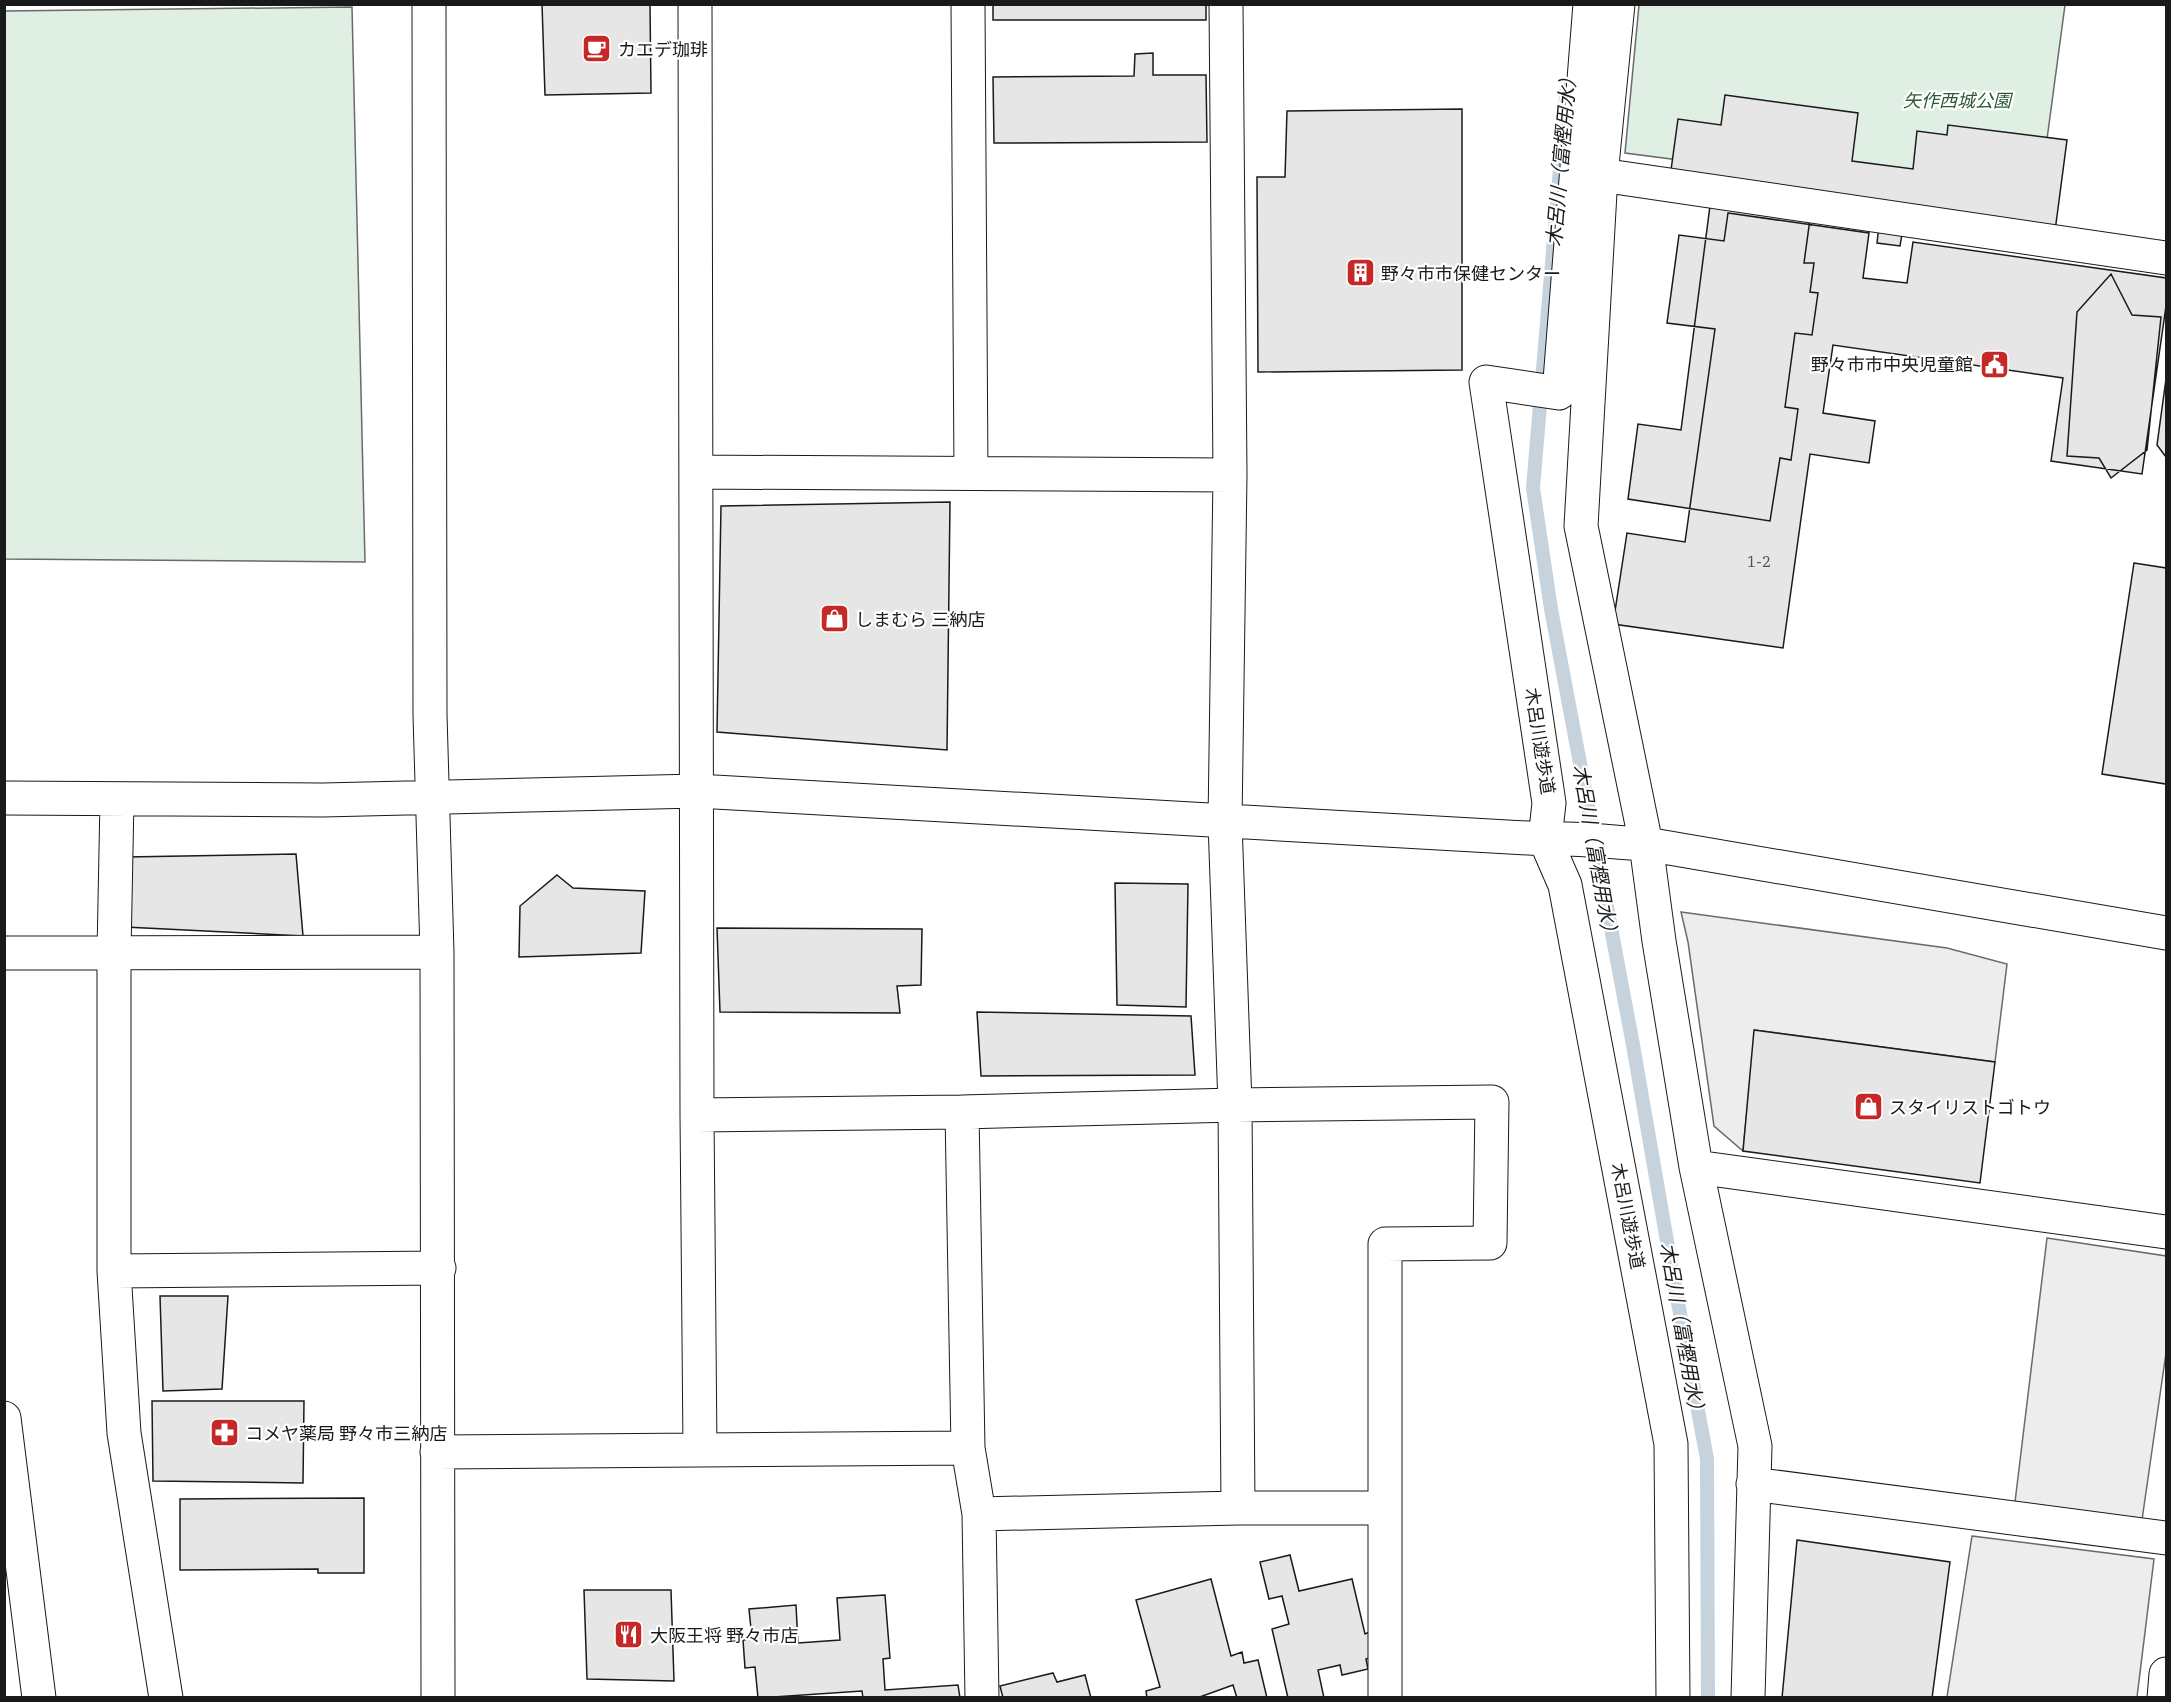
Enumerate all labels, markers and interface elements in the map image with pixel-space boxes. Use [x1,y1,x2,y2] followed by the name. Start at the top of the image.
[581,33,613,65] cafe icon: カエデ珈琲
[618,38,708,61] place label: カエデ珈琲
[1540,66,1582,248] water label: 木呂川（富樫用水）
[1903,89,2014,112] park label: 矢作西城公園
[1344,257,1376,289] building icon: 野々市市保健センター
[1381,262,1561,285] place label: 野々市市保健センター
[1978,348,2010,380] public building icon: 野々市市中央児童館
[1811,353,1973,376] place label: 野々市市中央児童館
[1747,552,1771,571] house number: 1-2
[818,603,850,635] shop icon: しまむら 三納店
[855,608,985,631] place label: しまむら 三納店
[1520,686,1560,796] street label: 木呂川遊歩道
[1567,762,1625,944] water label: 木呂川（富樫用水）
[1852,1091,1884,1123] shop icon: スタイリストゴトウ
[1889,1096,2051,1119] place label: スタイリストゴトウ
[1606,1161,1650,1271] street label: 木呂川遊歩道
[1654,1240,1712,1422] water label: 木呂川（富樫用水）
[208,1417,240,1449] pharmacy icon: コメヤ薬局 野々市三納店
[245,1422,447,1445] place label: コメヤ薬局 野々市三納店
[613,1619,645,1651] restaurant icon: 大阪王将 野々市店
[650,1624,798,1647] place label: 大阪王将 野々市店

